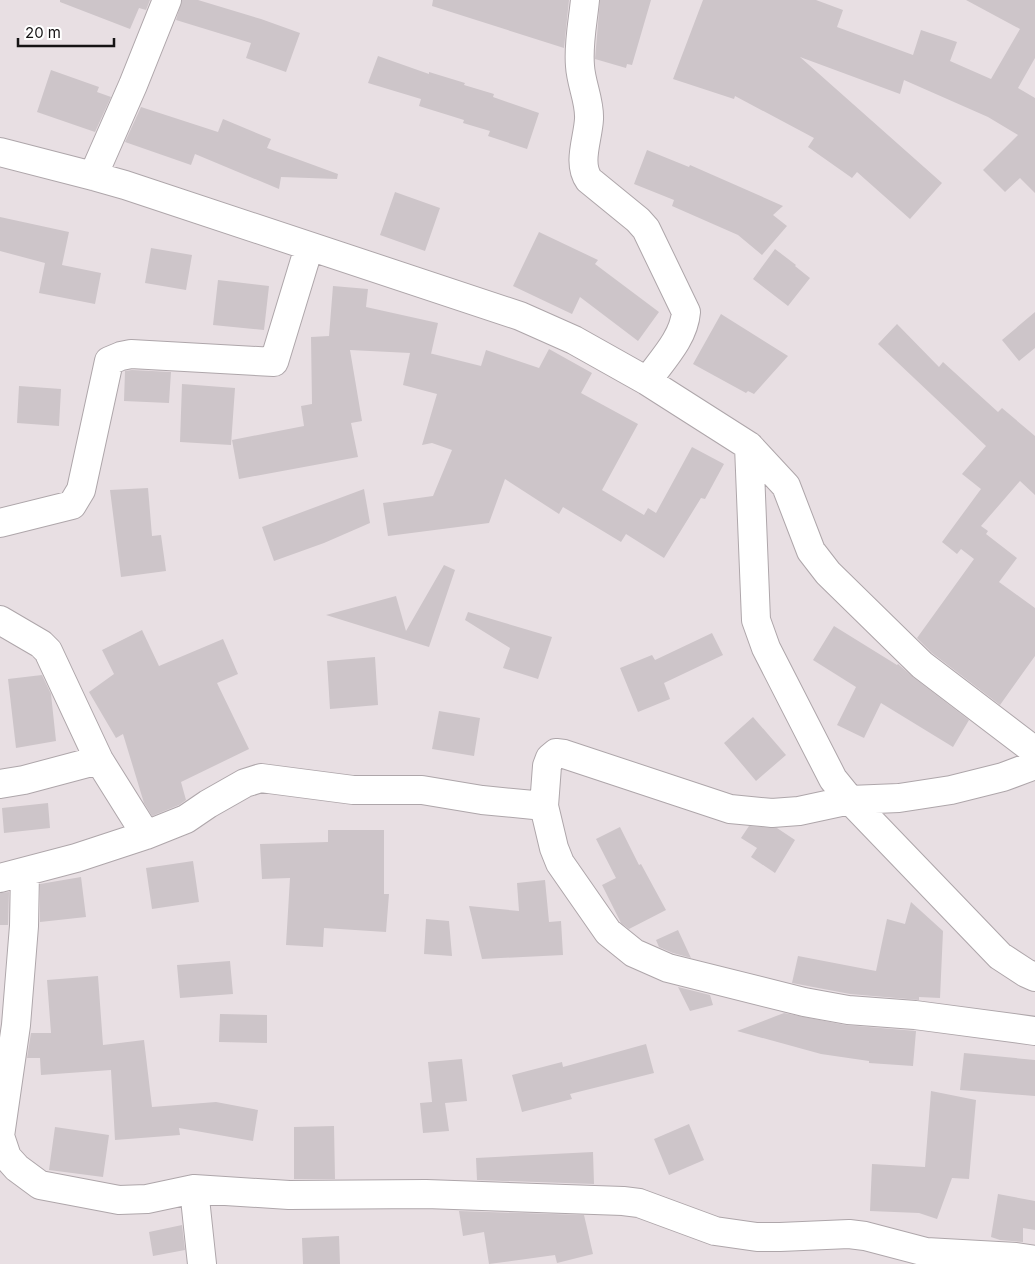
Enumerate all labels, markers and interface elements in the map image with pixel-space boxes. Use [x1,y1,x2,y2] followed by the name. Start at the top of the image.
[18,15,114,47] scale bar
[25,23,61,42] text: 20 m

